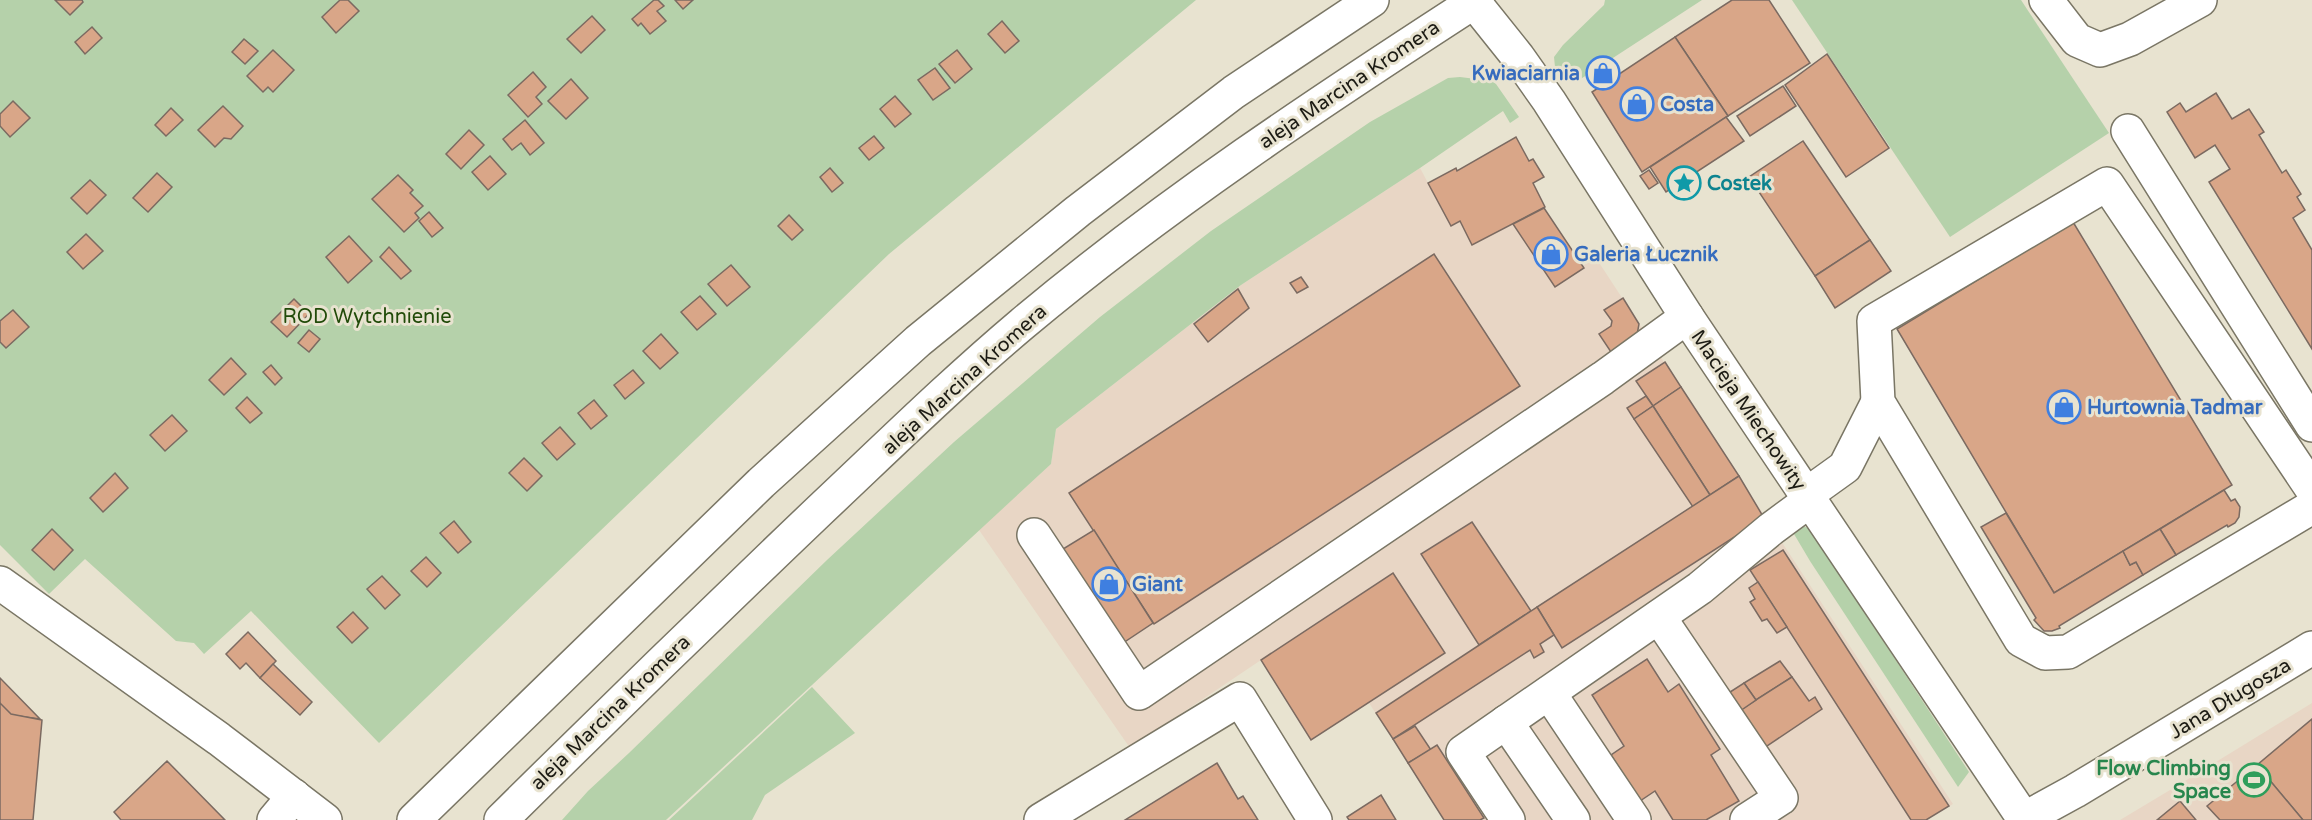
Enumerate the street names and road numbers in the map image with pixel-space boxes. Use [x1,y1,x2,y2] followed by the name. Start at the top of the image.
[1255,15,1444,154] street label: aleja Marcina Kromera
[878,300,1052,460] street label: aleja Marcina Kromera
[1686,326,1811,496] street label: Macieja Miechowity
[526,630,696,795] street label: aleja Marcina Kromera
[2166,653,2295,744] street label: Jana Długosza

